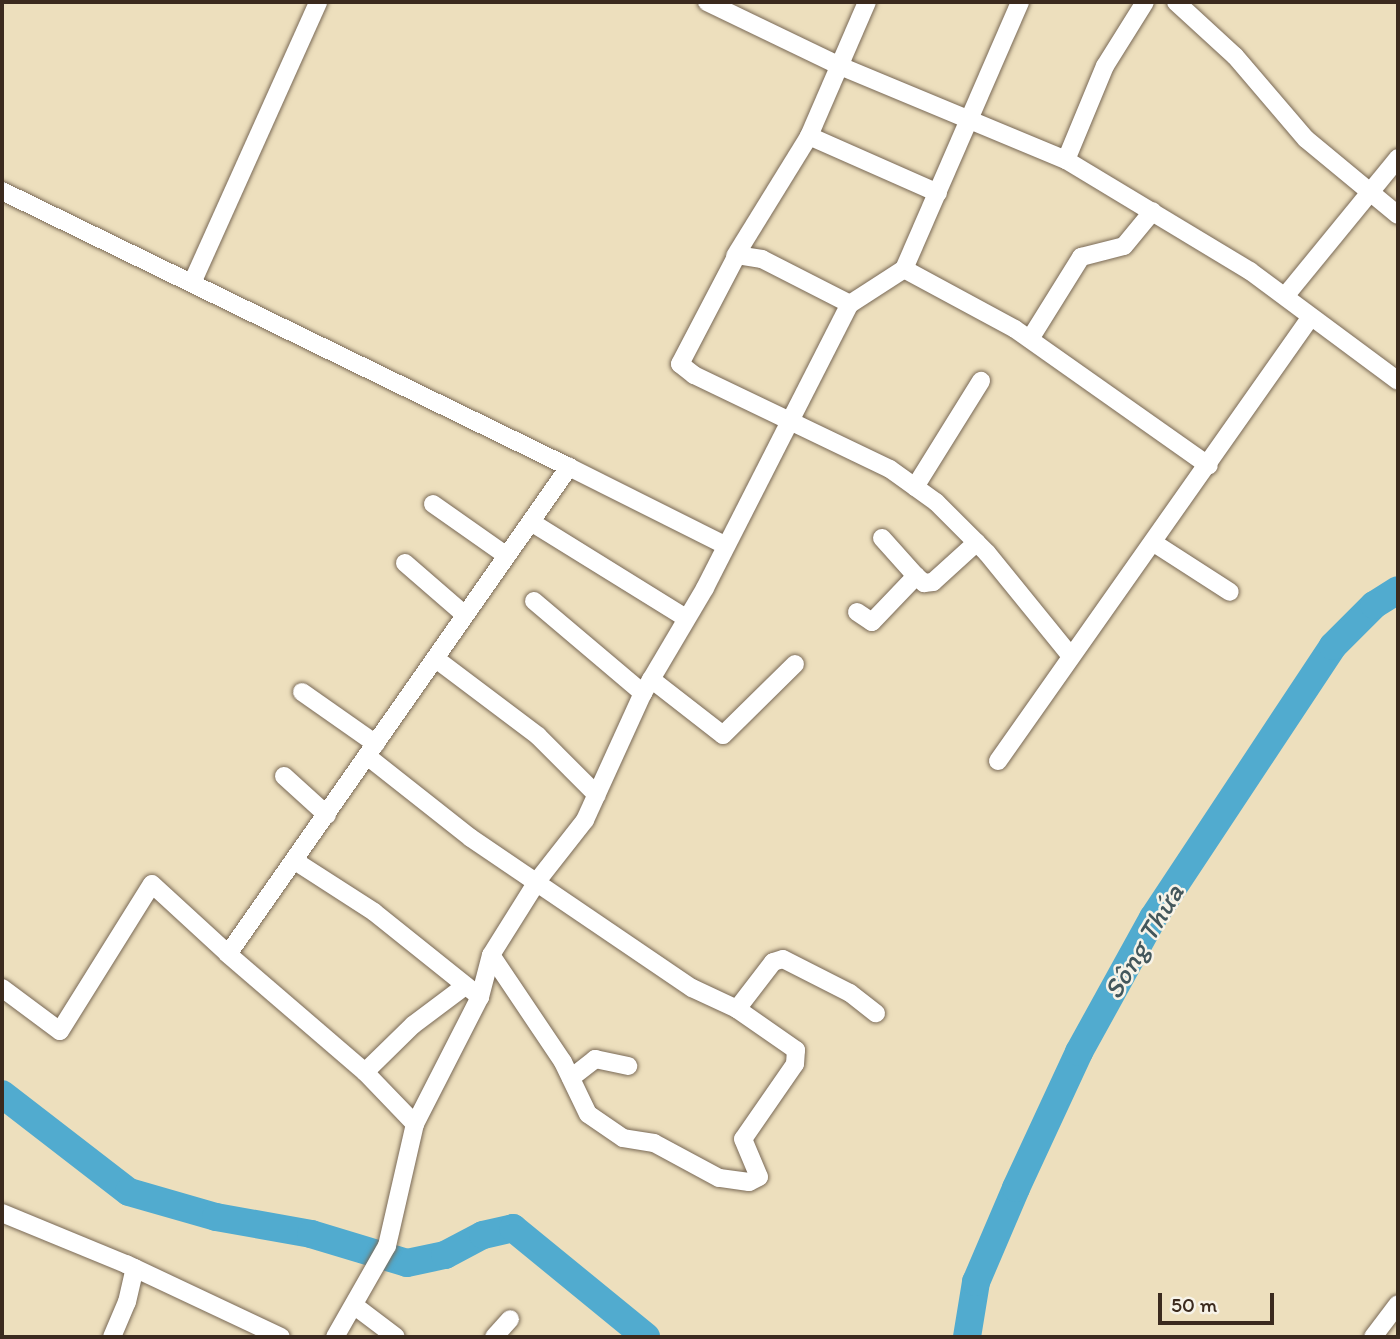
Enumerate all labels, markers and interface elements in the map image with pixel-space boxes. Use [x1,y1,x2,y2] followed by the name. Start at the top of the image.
[1096,877,1190,1005] water label: Sông Thứa
[1162,1280,1278,1324] scale bar
[1171,1292,1217,1317] text: 50 m

